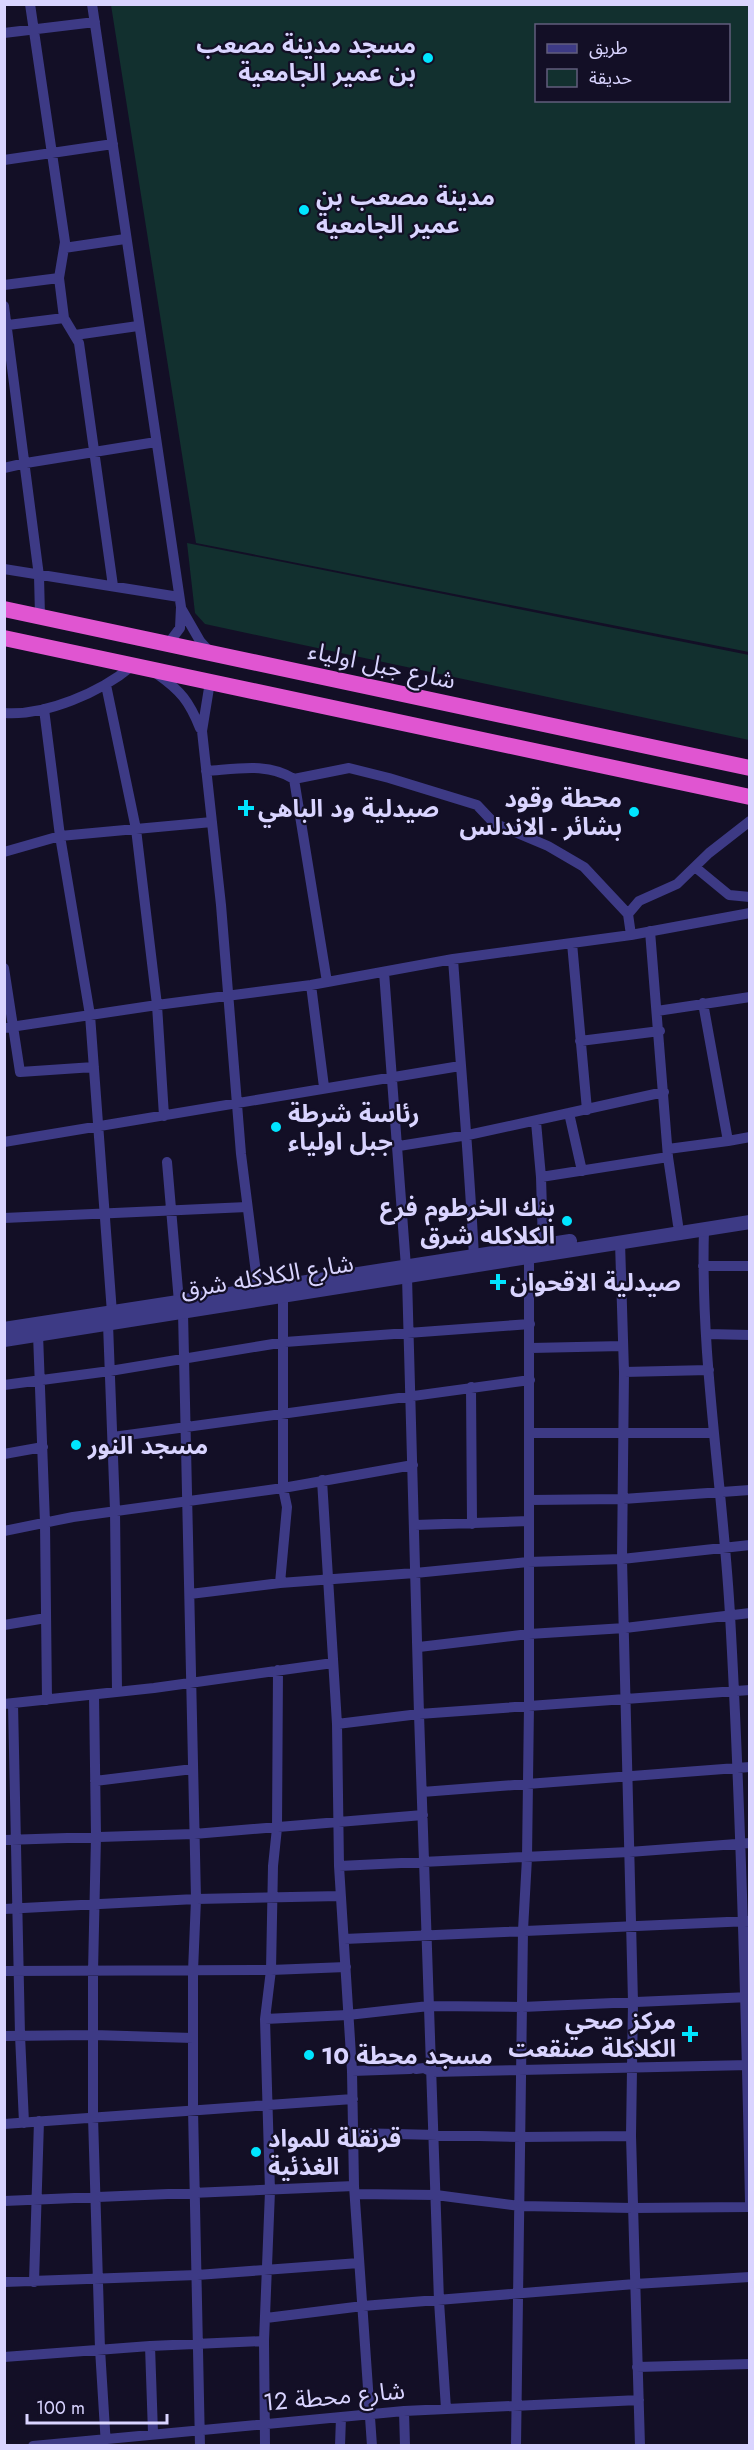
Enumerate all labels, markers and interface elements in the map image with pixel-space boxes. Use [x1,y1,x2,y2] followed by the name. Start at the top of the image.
[535,24,730,102] legend
[196,27,416,90] place label: مسجد مدينة مصعب بن عمير الجامعية
[589,35,628,61] text: طريق
[421,51,435,65] marker: مسجد مدينة مصعب بن عمير الجامعية
[589,65,632,91] text: حديقة
[316,179,495,242] place label: مدينة مصعب بن عمير الجامعية
[297,203,311,217] marker: مدينة مصعب بن عمير الجامعية
[305,632,459,698] street label: شارع جبل اولياء
[459,781,622,844] place label: محطة وقود بشائر - الاندلس
[258,791,439,828] place label: صيدلية ود الباهي
[239,801,253,815] marker: صيدلية ود الباهي
[627,805,641,819] marker: محطة وقود بشائر - الاندلس
[288,1096,420,1159] place label: رئاسة شرطة جبل اولياء
[269,1120,283,1134] marker: رئاسة شرطة جبل اولياء
[380,1190,555,1253] place label: بنك الخرطوم فرع الكلاكله شرق
[560,1214,574,1228] marker: بنك الخرطوم فرع الكلاكله شرق
[178,1245,356,1307] street label: شارع الكلاكله شرق
[510,1265,681,1300] place label: صيدلية الاقحوان
[491,1275,505,1289] marker: صيدلية الاقحوان
[87,1428,208,1463] place label: مسجد النور
[69,1438,83,1452] marker: مسجد النور
[508,2003,676,2066] place label: مركز صحي الكلاكلة صنقعت
[681,2025,699,2043] marker: مركز صحي الكلاكلة صنقعت
[321,2038,493,2073] place label: مسجد محطة 10
[302,2048,316,2062] marker: مسجد محطة 10
[268,2121,401,2184] place label: قرنقلة للمواد الغذئية
[249,2145,263,2159] marker: قرنقلة للمواد الغذئية
[262,2372,406,2420] street label: شارع محطة 12
[27,2387,166,2425] scale bar
[36,2395,85,2421] text: 100 m

